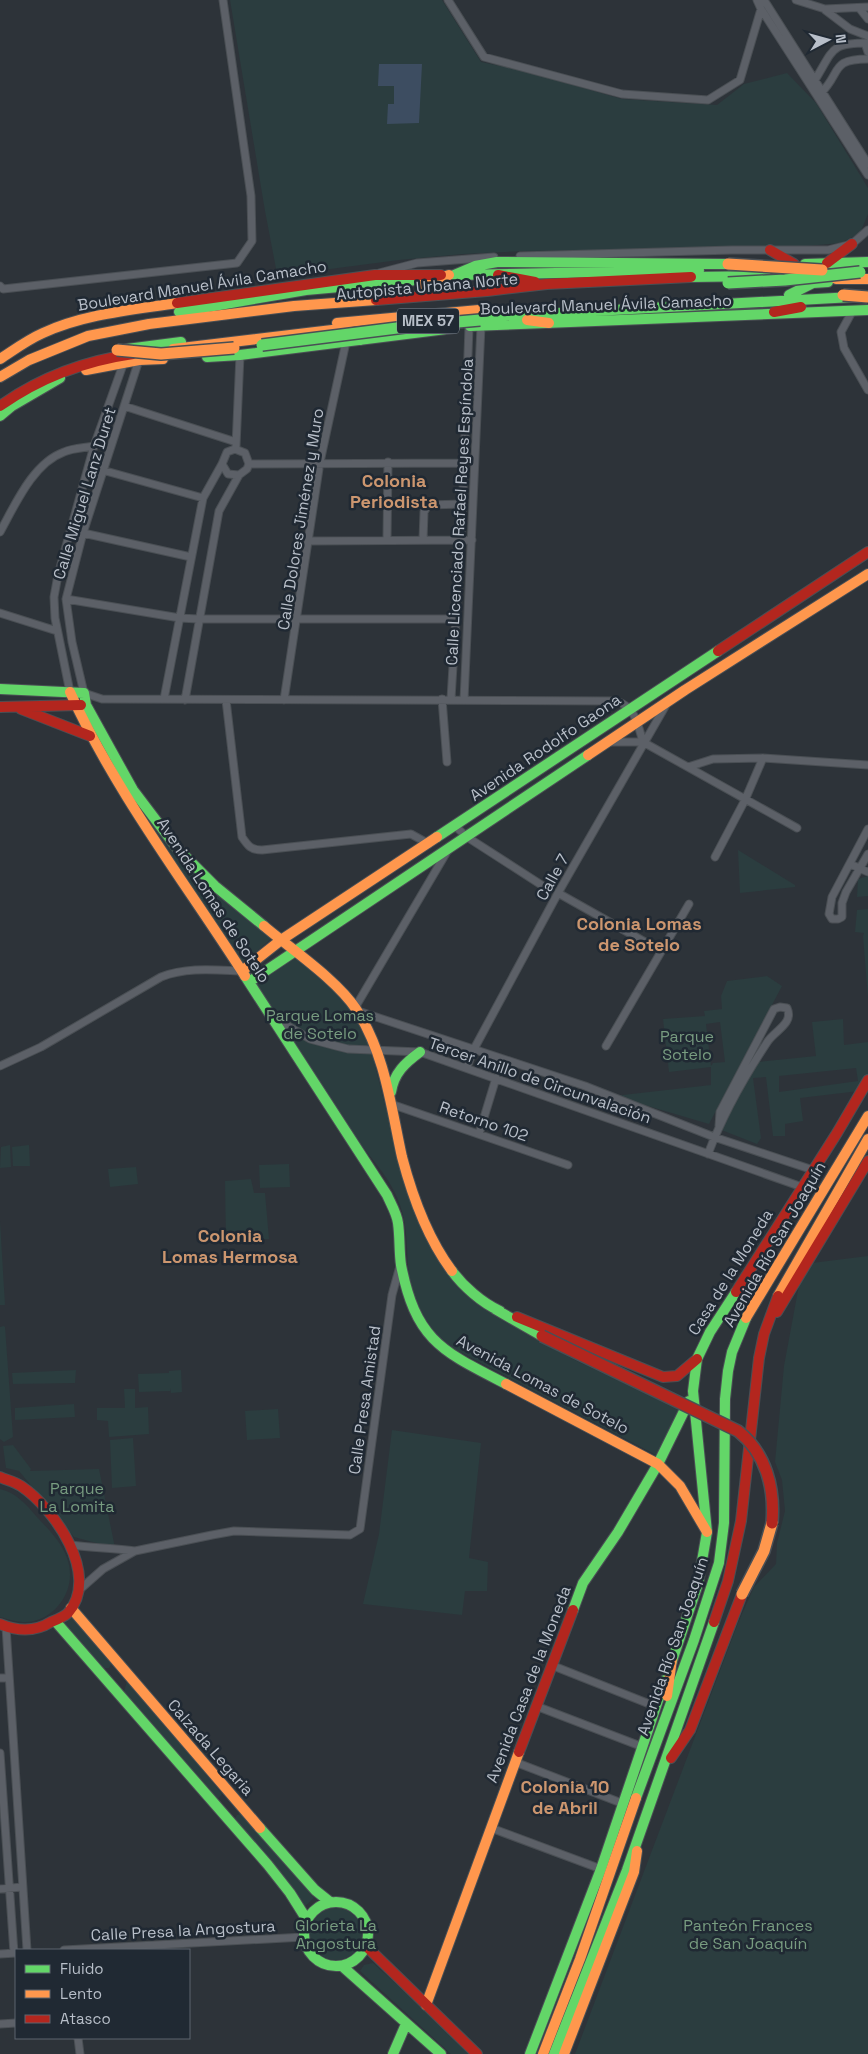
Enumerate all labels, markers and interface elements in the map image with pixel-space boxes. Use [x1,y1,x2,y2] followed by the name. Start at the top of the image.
[803,15,853,65] north arrow
[831,33,850,44] text: N
[76,255,328,316] street label: Boulevard Manuel Ávila Camacho
[335,268,519,305] street label: Autopista Urbana Norte
[480,290,732,319] street label: Boulevard Manuel Ávila Camacho
[397,308,459,334] road number: MEX 57
[441,358,478,666] street label: Calle Licenciado Rafael Reyes Espíndola
[48,404,121,582] street label: Calle Miguel Lanz Duret
[273,407,328,631] street label: Calle Dolores Jiménez y Muro
[350,469,439,513] district label: Colonia Periodista
[466,689,625,806] street label: Avenida Rodolfo Gaona
[152,814,275,987] street label: Avenida Lomas de Sotelo
[531,850,574,904] street label: Calle 7
[576,912,702,956] district label: Colonia Lomas de Sotelo
[266,1005,374,1044] park label: Parque Lomas de Sotelo
[660,1026,714,1065] park label: Parque Sotelo
[426,1032,654,1128] street label: Tercer Anillo de Circunvalación
[437,1096,531,1146] street label: Retorno 102
[718,1158,830,1331] street label: Avenida Río San Joaquín
[683,1205,778,1339] street label: Casa de la Moneda
[162,1224,299,1268] district label: Colonia Lomas Hermosa
[344,1324,385,1476] street label: Calle Presa Amistad
[453,1330,633,1439] street label: Avenida Lomas de Sotelo
[40,1478,114,1517] park label: Parque La Lomita
[632,1554,713,1738] street label: Avenida Río San Joaquín
[481,1583,576,1786] street label: Avenida Casa de la Moneda
[163,1695,258,1800] street label: Calzada Legaria
[520,1775,610,1819] district label: Colonia 10 de Abril
[90,1915,276,1946] street label: Calle Presa la Angostura
[295,1915,377,1954] park label: Glorieta La Angostura
[683,1915,813,1954] park label: Panteón Frances de San Joaquín
[15,1949,190,2039] legend
[60,1959,104,1978] text: Fluido
[60,1984,102,2003] text: Lento
[60,2009,111,2028] text: Atasco

